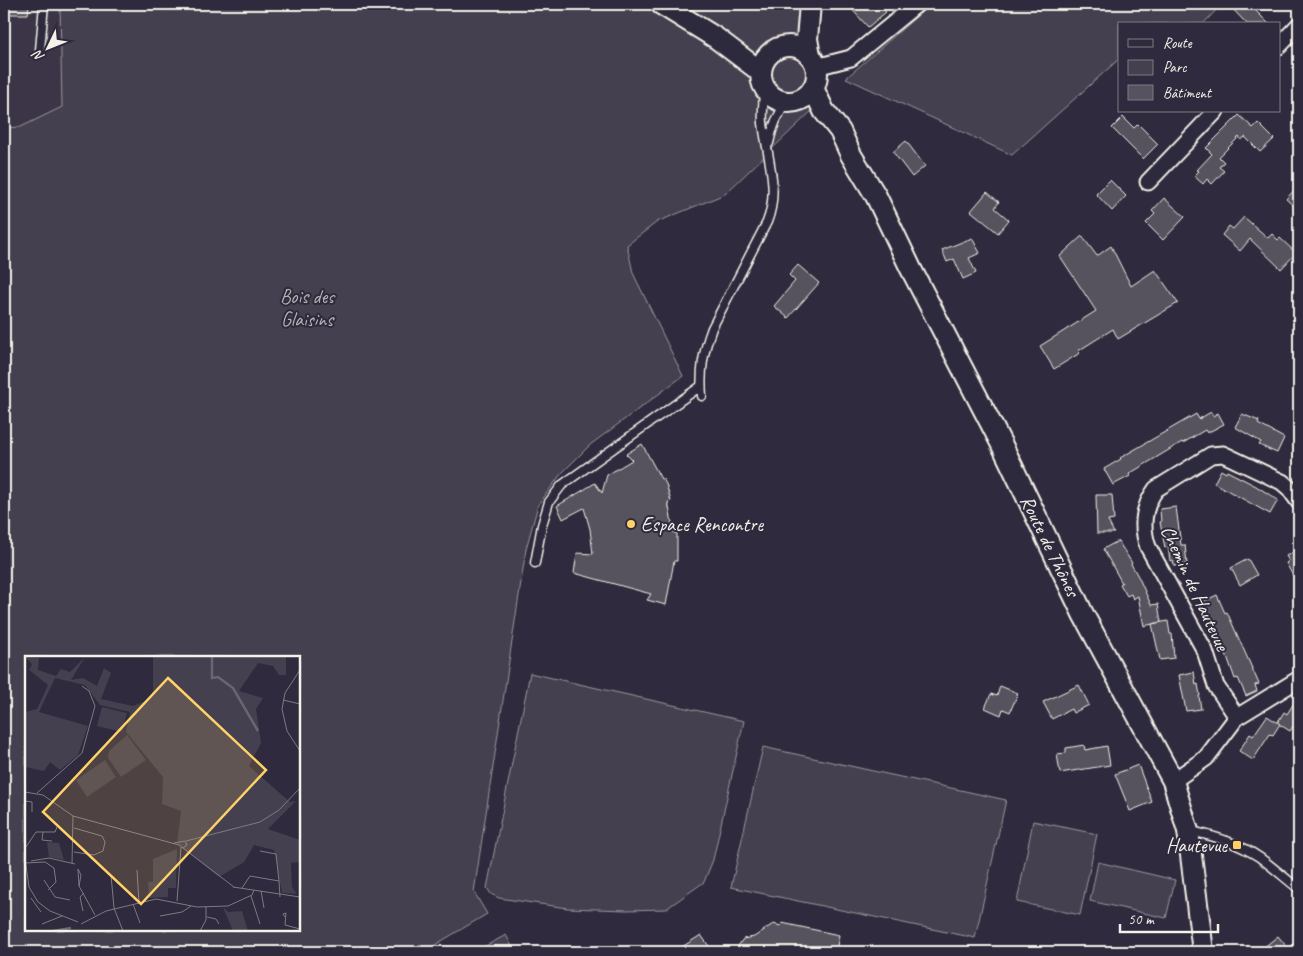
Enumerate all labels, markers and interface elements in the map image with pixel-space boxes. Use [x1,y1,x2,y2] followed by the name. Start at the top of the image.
[22,22,72,72] north arrow
[1118,22,1280,112] legend
[1163,34,1193,53] text: Route
[28,46,48,65] text: N
[1163,58,1187,77] text: Parc
[1163,84,1213,103] text: Bâtiment
[280,284,336,332] park label: Bois des Glaisins
[1015,491,1086,603] street label: Route de Thônes
[641,512,764,537] place label: Espace Rencontre
[625,518,637,530] marker: Espace Rencontre
[1155,521,1236,656] street label: Chemin de Hautevue
[25,656,300,931] inset map
[1166,833,1228,858] place label: Hautevue
[1231,839,1243,851] marker: Hautevue
[1120,901,1218,933] scale bar
[1128,910,1155,929] text: 50 m

